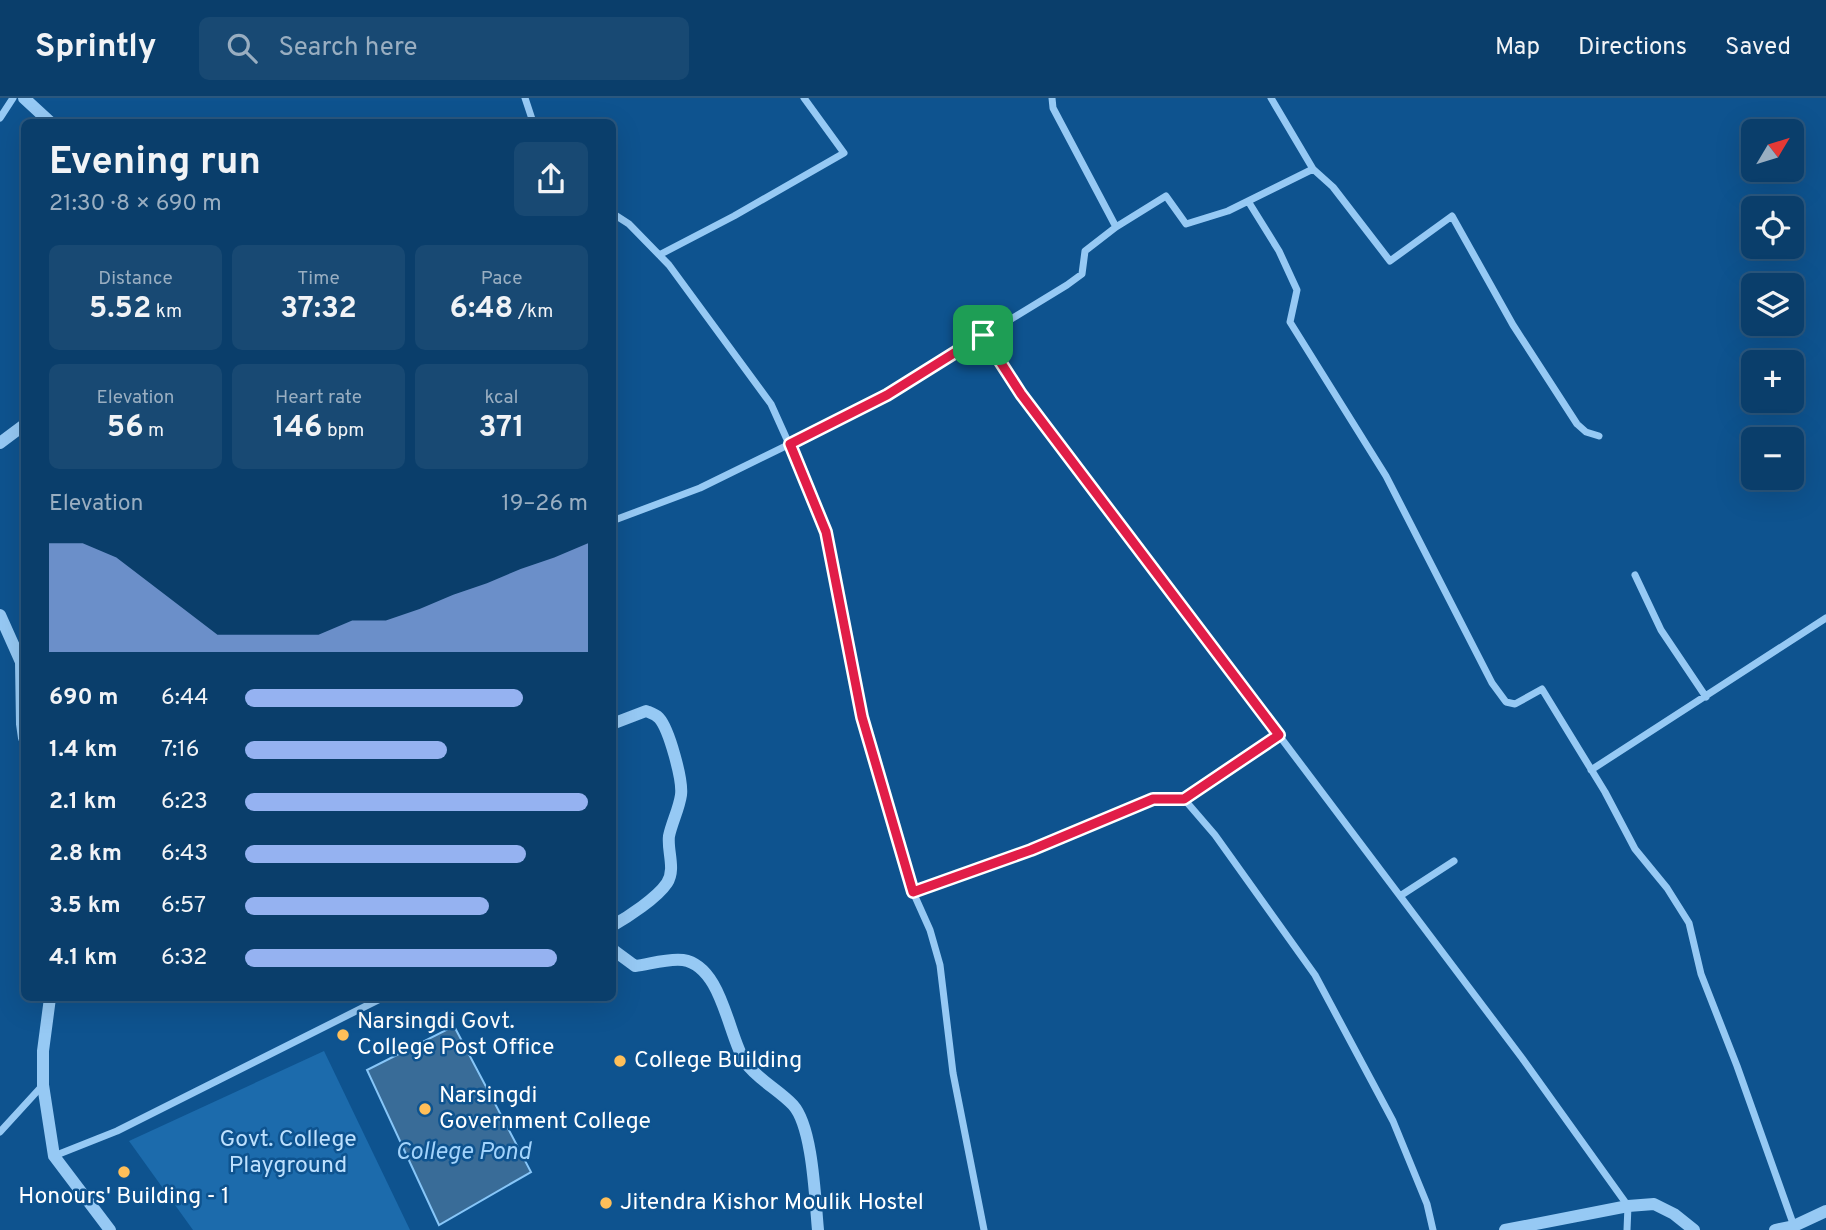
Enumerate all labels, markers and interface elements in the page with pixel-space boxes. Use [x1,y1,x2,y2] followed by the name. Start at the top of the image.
[199,17,689,80] search box
[35,27,157,69] text: Sprintly
[223,29,261,67] icon: search
[279,32,418,65] text: Search here
[1495,33,1540,63] text: Map
[1578,33,1687,63] text: Directions
[1725,33,1791,63] text: Saved
[1741,119,1804,182] north arrow
[1741,119,1804,490] map controls
[49,139,261,188] text: Evening run
[514,142,588,216] button: share
[49,190,222,219] text: 21:30 · 8 × 690 m
[1741,196,1804,259] button: locate
[98,267,173,291] text: Distance
[297,267,340,291] text: Time
[481,267,522,291] text: Pace
[1741,273,1804,336] button: layers
[89,291,151,328] text: 5.52
[280,291,357,328] text: 37:32
[450,291,513,328] text: 6:48
[151,300,182,324] text: km
[513,300,553,324] text: /km
[953,305,1013,365] pin
[964,316,1002,354] icon: arrive
[1741,350,1804,413] button: +
[96,386,175,410] text: Elevation
[275,386,362,410] text: Heart rate
[485,386,518,410] text: kcal
[107,410,144,447] text: 56
[273,410,322,447] text: 146
[478,410,525,447] text: 371
[144,419,164,443] text: m
[322,419,364,443] text: bpm
[1741,427,1804,490] button: −
[49,490,144,519] text: Elevation
[501,490,588,519] text: 19–26 m
[49,684,118,713] text: 690 m
[161,684,208,713] text: 6:44
[49,736,117,765] text: 1.4 km
[161,736,200,765] text: 7:16
[49,788,117,817] text: 2.1 km
[161,788,208,817] text: 6:23
[49,840,122,869] text: 2.8 km
[161,840,208,869] text: 6:43
[49,892,121,921] text: 3.5 km
[161,892,206,921] text: 6:57
[49,944,117,973] text: 4.1 km
[161,944,207,973] text: 6:32
[357,1008,554,1063] place label: Narsingdi Govt. College Post Office
[335,1027,351,1043] marker: Narsingdi Govt. College Post Office
[634,1047,802,1076] place label: College Building
[612,1053,628,1069] marker: College Building
[439,1082,651,1137] place label: Narsingdi Government College
[417,1101,433,1117] marker: Narsingdi Government College
[219,1126,357,1181] park label: Govt. College Playground
[395,1138,533,1168] water label: College Pond
[116,1164,132,1180] marker: Honours' Building - 1
[18,1183,230,1212] place label: Honours' Building - 1
[620,1189,924,1218] place label: Jitendra Kishor Moulik Hostel
[598,1195,614,1211] marker: Jitendra Kishor Moulik Hostel

